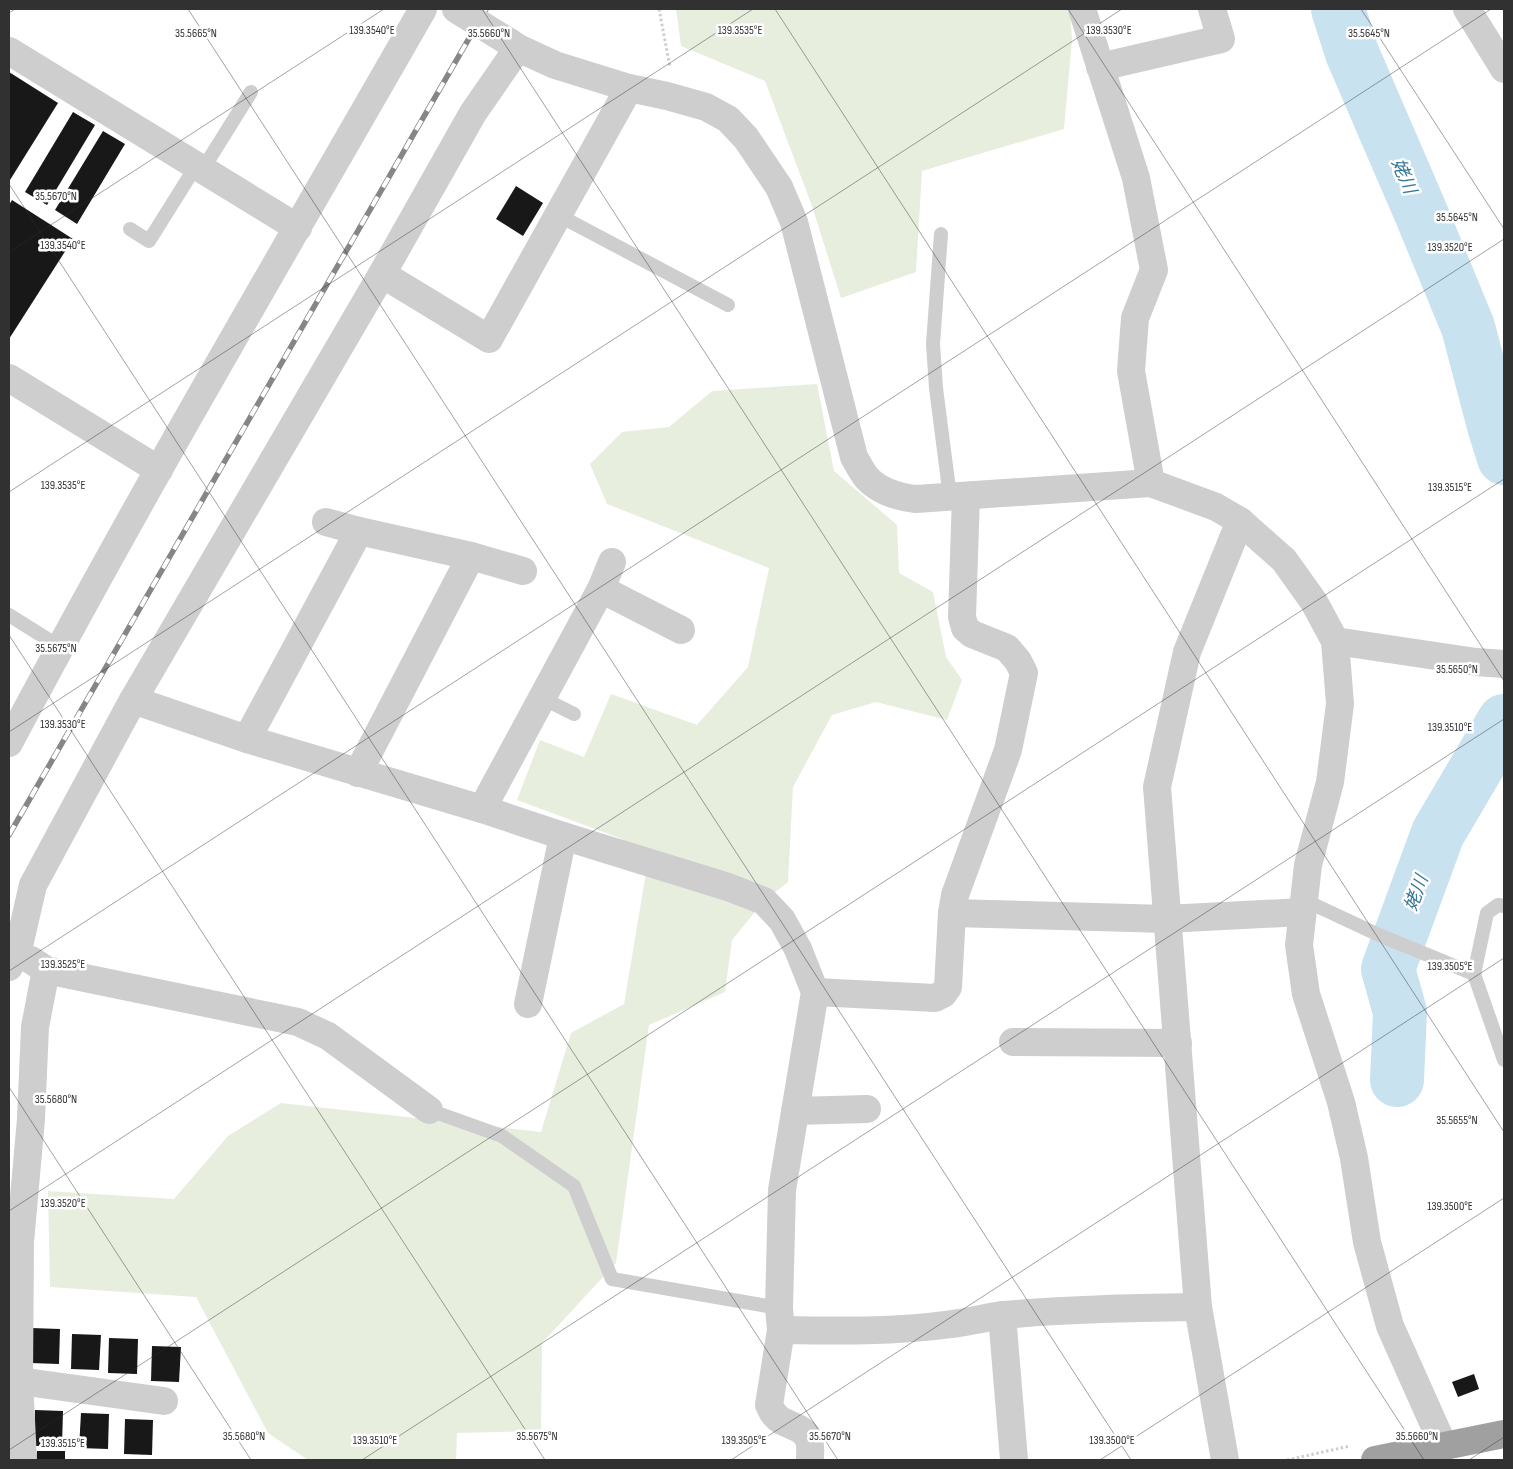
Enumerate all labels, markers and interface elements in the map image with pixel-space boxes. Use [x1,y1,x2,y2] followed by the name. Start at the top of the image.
[349,23,395,38] text: 139.3540°E
[718,23,762,38] text: 139.3535°E
[1086,23,1132,38] text: 139.3530°E
[175,26,217,41] text: 35.5665°N
[468,26,510,41] text: 35.5660°N
[1348,26,1390,41] text: 35.5645°N
[1387,156,1421,199] water label: 姥川
[35,189,77,204] text: 35.5670°N
[1436,210,1478,225] text: 35.5645°N
[40,238,86,253] text: 139.3540°E
[1427,240,1473,255] text: 139.3520°E
[41,478,85,493] text: 139.3535°E
[1428,480,1472,495] text: 139.3515°E
[35,641,77,656] text: 35.5675°N
[1436,662,1478,677] text: 35.5650°N
[40,717,86,732] text: 139.3530°E
[1428,720,1472,735] text: 139.3510°E
[1400,871,1433,914] water label: 姥川
[41,957,85,972] text: 139.3525°E
[1427,959,1473,974] text: 139.3505°E
[35,1092,77,1107] text: 35.5680°N
[1436,1113,1478,1128] text: 35.5655°N
[40,1196,86,1211] text: 139.3520°E
[1427,1199,1473,1214] text: 139.3500°E
[223,1429,265,1444] text: 35.5680°N
[516,1429,558,1444] text: 35.5675°N
[809,1429,851,1444] text: 35.5670°N
[1396,1429,1438,1444] text: 35.5660°N
[353,1433,397,1448] text: 139.3510°E
[721,1433,767,1448] text: 139.3505°E
[1089,1433,1135,1448] text: 139.3500°E
[41,1436,85,1451] text: 139.3515°E

